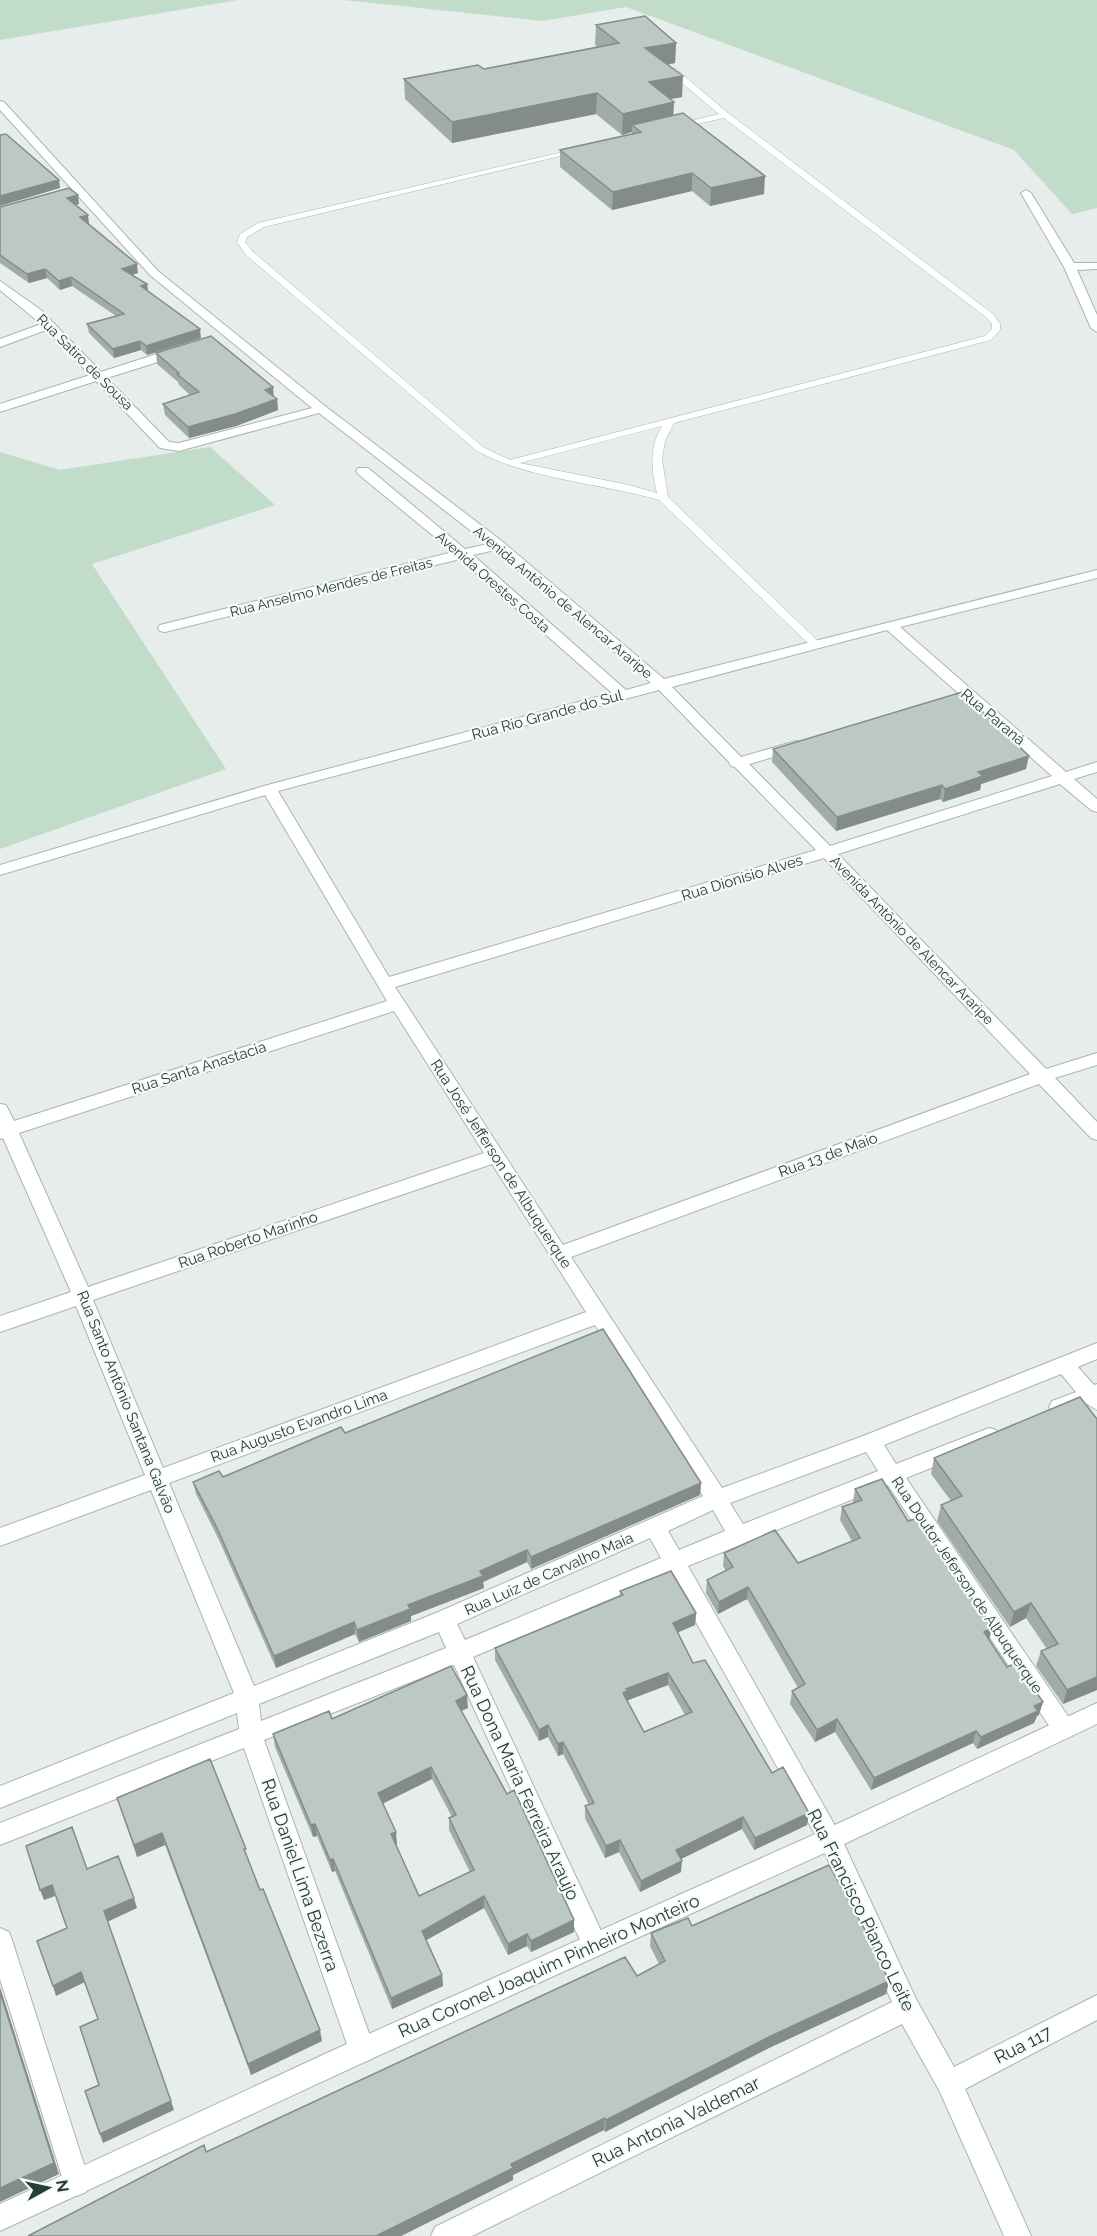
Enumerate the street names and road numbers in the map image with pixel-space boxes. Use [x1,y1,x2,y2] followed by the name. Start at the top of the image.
[34,311,136,413] street label: Rua Satiro de Sousa
[470,523,656,681] street label: Avenida Antônio de Alencar Araripe
[433,528,553,636] street label: Avenida Orestes Costa
[228,554,434,620] street label: Rua Anselmo Mendes de Freitas
[957,685,1029,749] street label: Rua Paraná
[470,686,625,744] street label: Rua Rio Grande do Sul
[679,851,805,905] street label: Rua Dionísio Alves
[827,852,997,1028] street label: Avenida Antônio de Alencar Araripe
[130,1038,268,1098] street label: Rua Santa Anastacia
[427,1056,576,1272] street label: Rua José Jefferson de Albuquerque
[776,1129,880,1181] street label: Rua 13 de Maio
[176,1208,320,1272] street label: Rua Roberto Marinho
[73,1288,179,1516] street label: Rua Santo Antônio Santana Galvão
[208,1386,390,1466] street label: Rua Augusto Evandro Lima
[888,1473,1047,1697] street label: Rua Doutor Jeferson de Albuquerque
[462,1529,636,1619] street label: Rua Luiz de Carvalho Maia
[457,1662,584,1904] street label: Rua Dona Maria Ferreira Araujo
[258,1776,343,1974] street label: Rua Daniel Lima Bezerra
[803,1805,920,2015] street label: Rua Francisco Pianco Leite
[395,1889,703,2042] street label: Rua Coronel Joaquim Pinheiro Monteiro
[991,2021,1055,2068] street label: Rua 117
[589,2072,764,2171] street label: Rua Antonia Valdemar

